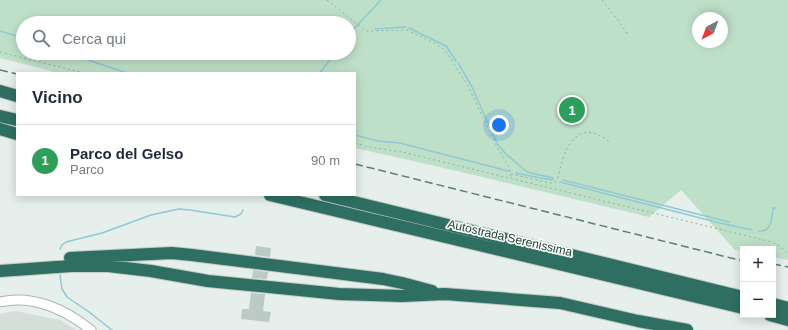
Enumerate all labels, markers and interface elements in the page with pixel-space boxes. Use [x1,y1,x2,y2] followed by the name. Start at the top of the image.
[692,12,728,48] north arrow
[16,16,356,60] search box
[30,27,52,49] icon: search
[62,30,126,47] text: Cerca qui
[32,88,83,107] text: Vicino
[559,95,585,125] pin: 1
[489,115,509,135] your location
[70,145,183,162] text: Parco del Gelso
[41,153,49,168] text: 1
[311,153,340,168] text: 90 m
[70,162,104,177] text: Parco
[446,217,574,259] street label: Autostrada Serenissima
[740,246,776,318] map controls
[740,246,776,282] button: +
[740,282,776,318] button: −

